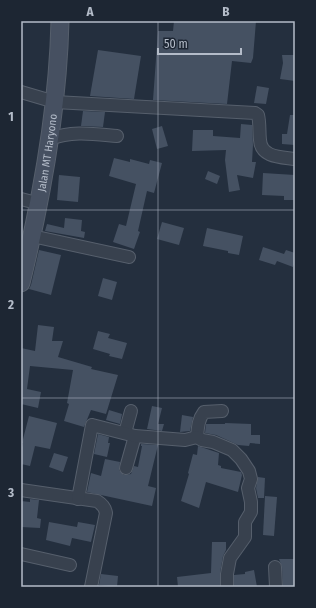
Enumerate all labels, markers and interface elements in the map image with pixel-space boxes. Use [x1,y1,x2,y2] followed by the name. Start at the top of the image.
[85,4,94,19] text: A
[222,4,230,19] text: B
[158,30,241,56] scale bar
[164,37,188,51] text: 50 m
[8,109,14,124] text: 1
[35,113,60,193] street label: Jalan MT Haryono
[7,297,14,312] text: 2
[7,485,14,500] text: 3

